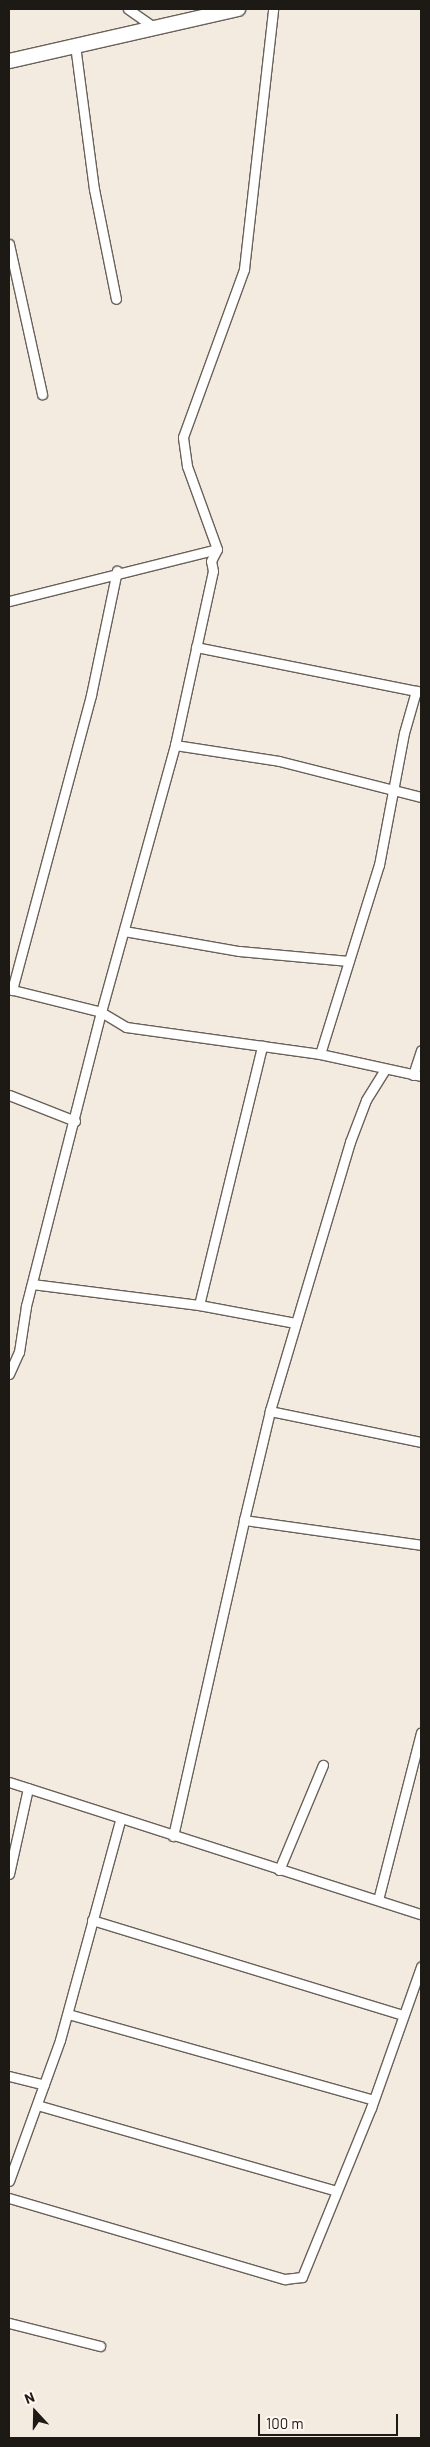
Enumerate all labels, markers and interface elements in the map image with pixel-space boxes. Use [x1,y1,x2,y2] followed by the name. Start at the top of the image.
[10,2387,60,2437] north arrow
[22,2388,37,2407] text: N
[260,2404,400,2436] scale bar
[266,2414,304,2432] text: 100 m

